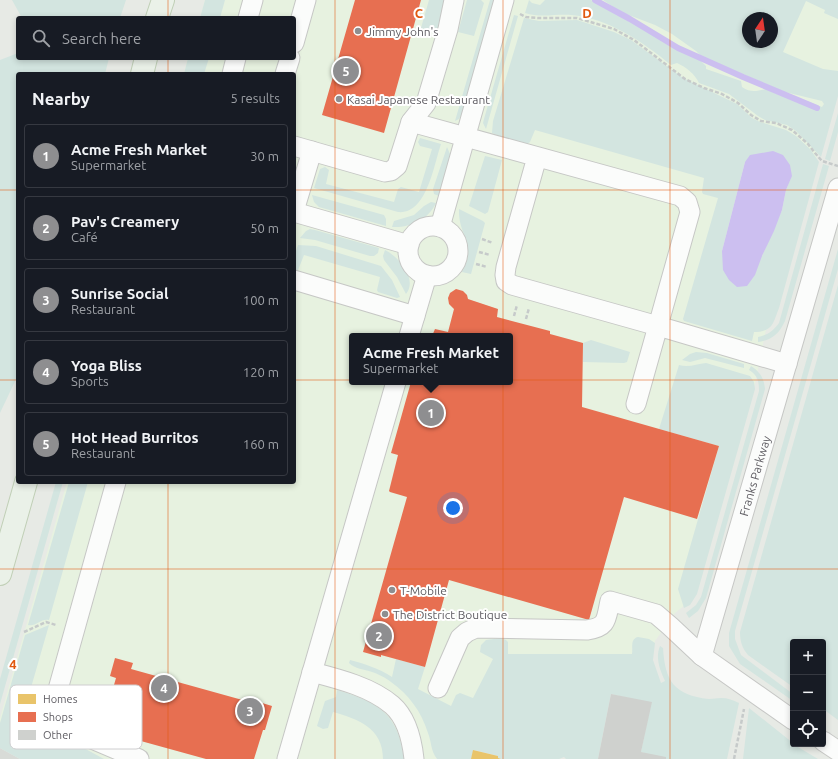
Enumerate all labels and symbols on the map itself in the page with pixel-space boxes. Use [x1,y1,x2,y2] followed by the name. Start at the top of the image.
[415,6,424,20] text: C
[582,6,592,20] text: D
[742,12,778,48] north arrow
[366,25,439,38] place label: Jimmy John's
[353,26,363,36] marker: Jimmy John's
[333,56,359,86] pin: 5
[347,93,490,106] place label: Kasai Japanese Restaurant
[334,94,344,104] marker: Kasai Japanese Restaurant
[418,398,444,428] pin: 1
[737,434,772,517] street label: Franks Parkway
[443,498,463,518] your location
[400,584,447,597] place label: T-Mobile
[387,585,397,595] marker: T-Mobile
[393,608,507,621] place label: The District Boutique
[380,609,390,619] marker: The District Boutique
[366,621,392,651] pin: 2
[9,657,17,671] text: 4
[151,673,177,703] pin: 4
[10,685,142,749] legend
[43,693,78,705] text: Homes
[237,696,263,726] pin: 3
[43,711,73,723] text: Shops
[43,729,73,741] text: Other

